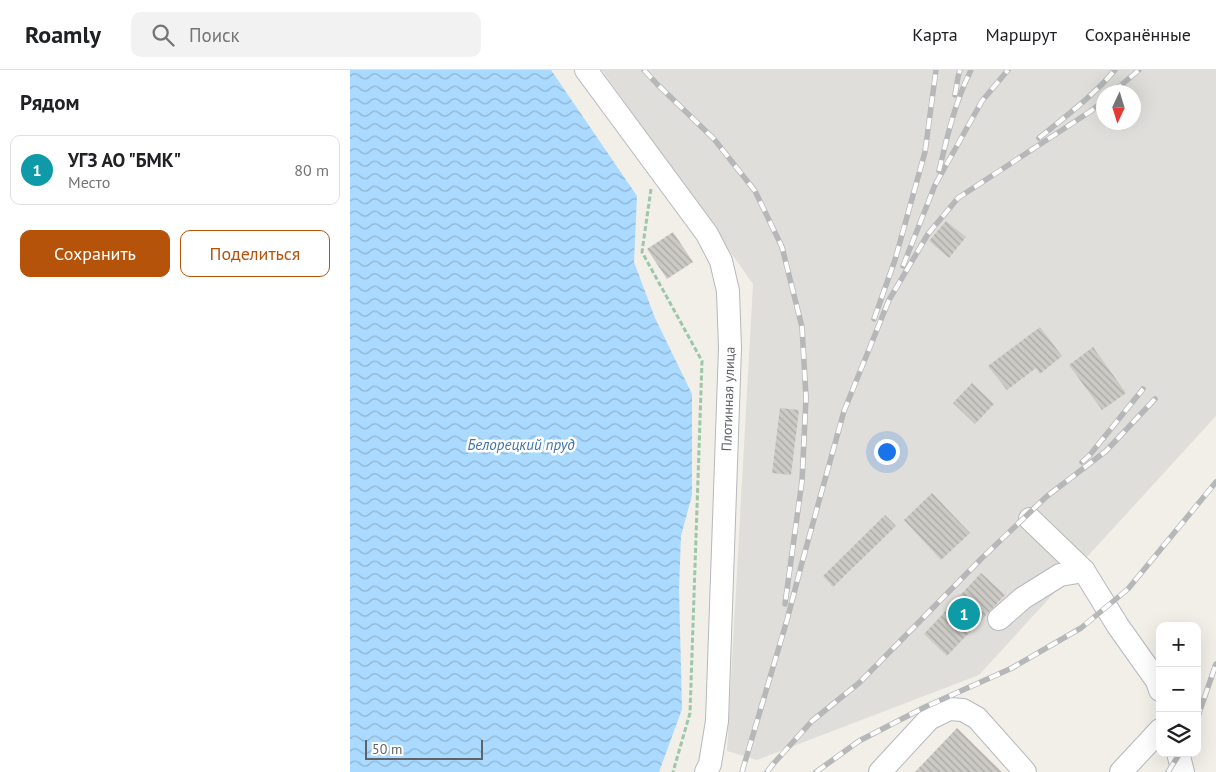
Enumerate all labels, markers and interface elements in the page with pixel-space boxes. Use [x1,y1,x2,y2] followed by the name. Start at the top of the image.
[131,12,481,57] search box
[25,19,101,50] text: Roamly
[149,21,177,49] icon: search
[189,23,240,47] text: Поиск
[912,23,958,46] text: Карта
[986,23,1057,46] text: Маршрут
[1085,23,1191,46] text: Сохранённые
[1096,85,1141,130] north arrow
[20,89,79,116] text: Рядом
[68,148,181,172] text: УГЗ АО "БМК"
[32,160,42,180] text: 1
[294,160,329,180] text: 80 m
[68,172,110,192] text: Место
[20,230,170,277] button: Сохранить
[180,230,330,277] button: Поделиться
[717,346,739,452] street label: Плотинная улица
[467,435,575,454] water label: Белорецкий пруд
[874,439,900,465] your location
[948,595,980,633] pin: 1
[1156,622,1201,757] map controls
[1156,622,1201,667] button: +
[1156,667,1201,712] button: −
[1156,712,1201,757] button: layers
[365,737,482,760] scale bar
[372,740,402,758] text: 50 m

